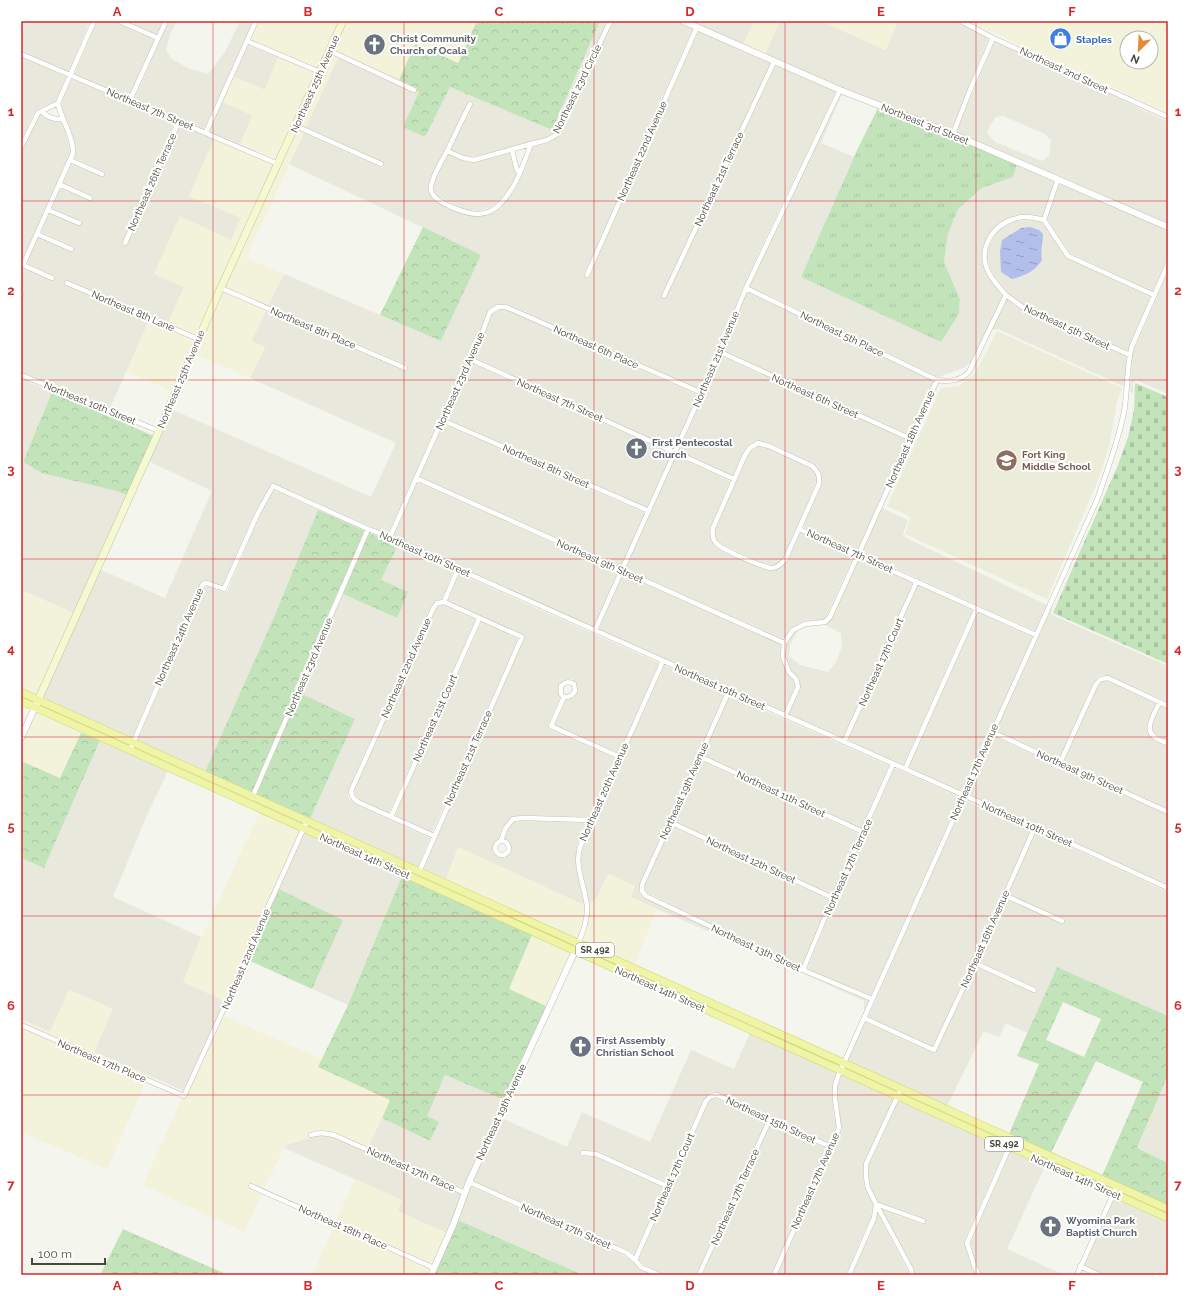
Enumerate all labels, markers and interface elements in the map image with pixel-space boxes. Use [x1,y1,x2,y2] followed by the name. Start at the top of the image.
[113,4,122,19] text: A
[304,4,313,19] text: B
[495,4,504,19] text: C
[685,4,695,19] text: D
[877,4,885,19] text: E
[1068,4,1076,19] text: F
[1048,26,1074,52] shop icon: Staples
[1119,30,1159,70] north arrow
[362,31,388,57] church icon: Christ Community Church of Ocala
[289,33,342,134] street label: Northeast 25th Avenue
[390,33,477,56] place label: Christ Community Church of Ocala
[1076,34,1112,45] place label: Staples
[551,43,603,135] street label: Northeast 23rd Circle
[1018,45,1110,96] street label: Northeast 2nd Street
[1129,51,1142,66] text: N
[105,86,196,133] street label: Northeast 7th Street
[615,99,669,203] street label: Northeast 22nd Avenue
[880,101,971,147] street label: Northeast 3rd Street
[8,104,15,119] text: 1
[1175,104,1182,119] text: 1
[692,130,746,228] street label: Northeast 21st Terrace
[125,131,179,232] street label: Northeast 26th Terrace
[7,283,15,298] text: 2
[1174,283,1182,298] text: 2
[90,289,176,333] street label: Northeast 8th Lane
[1022,302,1112,352] street label: Northeast 5th Street
[269,305,357,351] street label: Northeast 8th Place
[691,309,741,409] street label: Northeast 21st Avenue
[799,309,886,359] street label: Northeast 5th Place
[552,323,640,371] street label: Northeast 6th Place
[155,328,207,430] street label: Northeast 25th Avenue
[433,330,487,432] street label: Northeast 23rd Avenue
[770,372,861,420] street label: Northeast 6th Street
[515,376,605,424] street label: Northeast 7th Street
[42,380,138,427] street label: Northeast 10th Street
[884,389,936,489] street label: Northeast 18th Avenue
[624,435,650,461] church icon: First Pentecostal Church
[652,437,733,460] place label: First Pentecostal Church
[501,442,592,490] street label: Northeast 8th Street
[993,447,1019,473] school or university icon: Fort King Middle School
[1022,449,1092,472] place label: Fort King Middle School
[7,462,15,477] text: 3
[1174,462,1182,477] text: 3
[805,527,895,575] street label: Northeast 7th Street
[378,529,473,579] street label: Northeast 10th Street
[555,537,646,585] street label: Northeast 9th Street
[153,586,206,687] street label: Northeast 24th Avenue
[283,616,335,718] street label: Northeast 23rd Avenue
[379,616,433,720] street label: Northeast 22nd Avenue
[857,616,906,708] street label: Northeast 17th Court
[7,641,15,656] text: 4
[1174,641,1182,656] text: 4
[673,662,768,712] street label: Northeast 10th Street
[411,672,459,763] street label: Northeast 21st Court
[442,709,494,807] street label: Northeast 21st Terrace
[948,722,1000,822] street label: Northeast 17th Avenue
[577,741,631,843] street label: Northeast 20th Avenue
[658,741,710,841] street label: Northeast 19th Avenue
[1035,748,1126,796] street label: Northeast 9th Street
[735,769,828,820] street label: Northeast 11th Street
[980,799,1075,849] street label: Northeast 10th Street
[822,817,874,917] street label: Northeast 17th Terrace
[7,819,15,834] text: 5
[1174,819,1182,834] text: 5
[318,831,412,881] street label: Northeast 14th Street
[705,834,798,886] street label: Northeast 12th Street
[959,889,1011,989] street label: Northeast 16th Avenue
[220,907,272,1011] street label: Northeast 22nd Avenue
[710,922,803,974] street label: Northeast 13th Street
[576,943,614,957] road number: SR 492
[613,964,707,1014] street label: Northeast 14th Street
[7,998,15,1013] text: 6
[1174,998,1182,1013] text: 6
[568,1033,594,1059] church icon: First Assembly Christian School
[596,1035,675,1058] place label: First Assembly Christian School
[56,1037,148,1085] street label: Northeast 17th Place
[474,1062,528,1162] street label: Northeast 19th Avenue
[724,1094,818,1146] street label: Northeast 15th Street
[648,1131,697,1223] street label: Northeast 17th Court
[789,1131,841,1231] street label: Northeast 17th Avenue
[985,1137,1023,1151] road number: SR 492
[365,1145,457,1193] street label: Northeast 17th Place
[709,1147,761,1247] street label: Northeast 17th Terrace
[1029,1152,1123,1202] street label: Northeast 14th Street
[7,1177,15,1192] text: 7
[1174,1177,1182,1192] text: 7
[519,1201,613,1251] street label: Northeast 17th Street
[297,1202,389,1252] street label: Northeast 18th Place
[1038,1213,1064,1239] church icon: Wyomina Park Baptist Church
[1066,1215,1137,1238] place label: Wyomina Park Baptist Church
[32,1240,105,1266] scale bar
[38,1247,72,1261] text: 100 m
[113,1278,122,1293] text: A
[304,1278,313,1293] text: B
[495,1278,504,1293] text: C
[685,1278,695,1293] text: D
[877,1278,885,1293] text: E
[1068,1278,1076,1293] text: F

